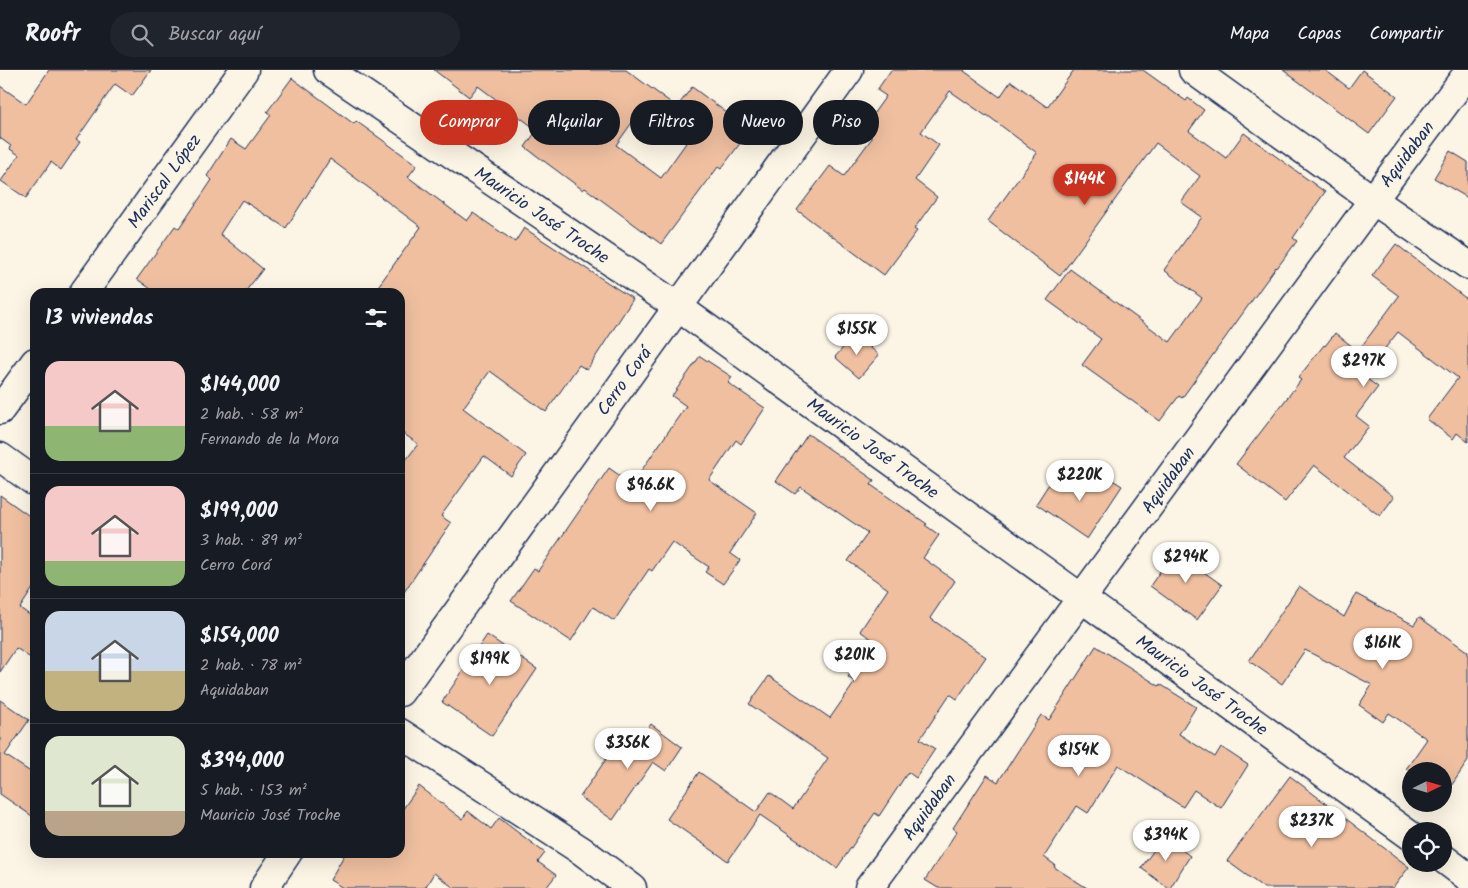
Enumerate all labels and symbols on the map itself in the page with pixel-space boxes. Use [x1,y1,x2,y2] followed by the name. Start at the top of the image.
[1373,115,1443,195] street label: Aquidaban
[121,128,210,235] street label: Mariscal López
[468,160,615,272] street label: Mauricio José Troche
[1050,164,1120,206] pin: $144K
[822,314,892,356] pin: $155K
[590,340,661,423] street label: Cerro Corá
[1329,346,1399,388] pin: $297K
[800,391,945,507] street label: Mauricio José Troche
[1135,441,1204,521] street label: Aquidaban
[1045,460,1115,502] pin: $220K
[610,470,692,512] pin: $96.6K
[1151,542,1221,584] pin: $294K
[1129,628,1274,744] street label: Mauricio José Troche
[1348,628,1418,670] pin: $161K
[820,640,890,682] pin: $201K
[455,644,525,686] pin: $199K
[593,728,663,770] pin: $356K
[1044,734,1114,777] pin: $154K
[1402,762,1452,812] north arrow
[896,768,965,848] street label: Aquidaban
[1277,806,1347,848] pin: $237K
[1131,820,1201,862] pin: $394K

